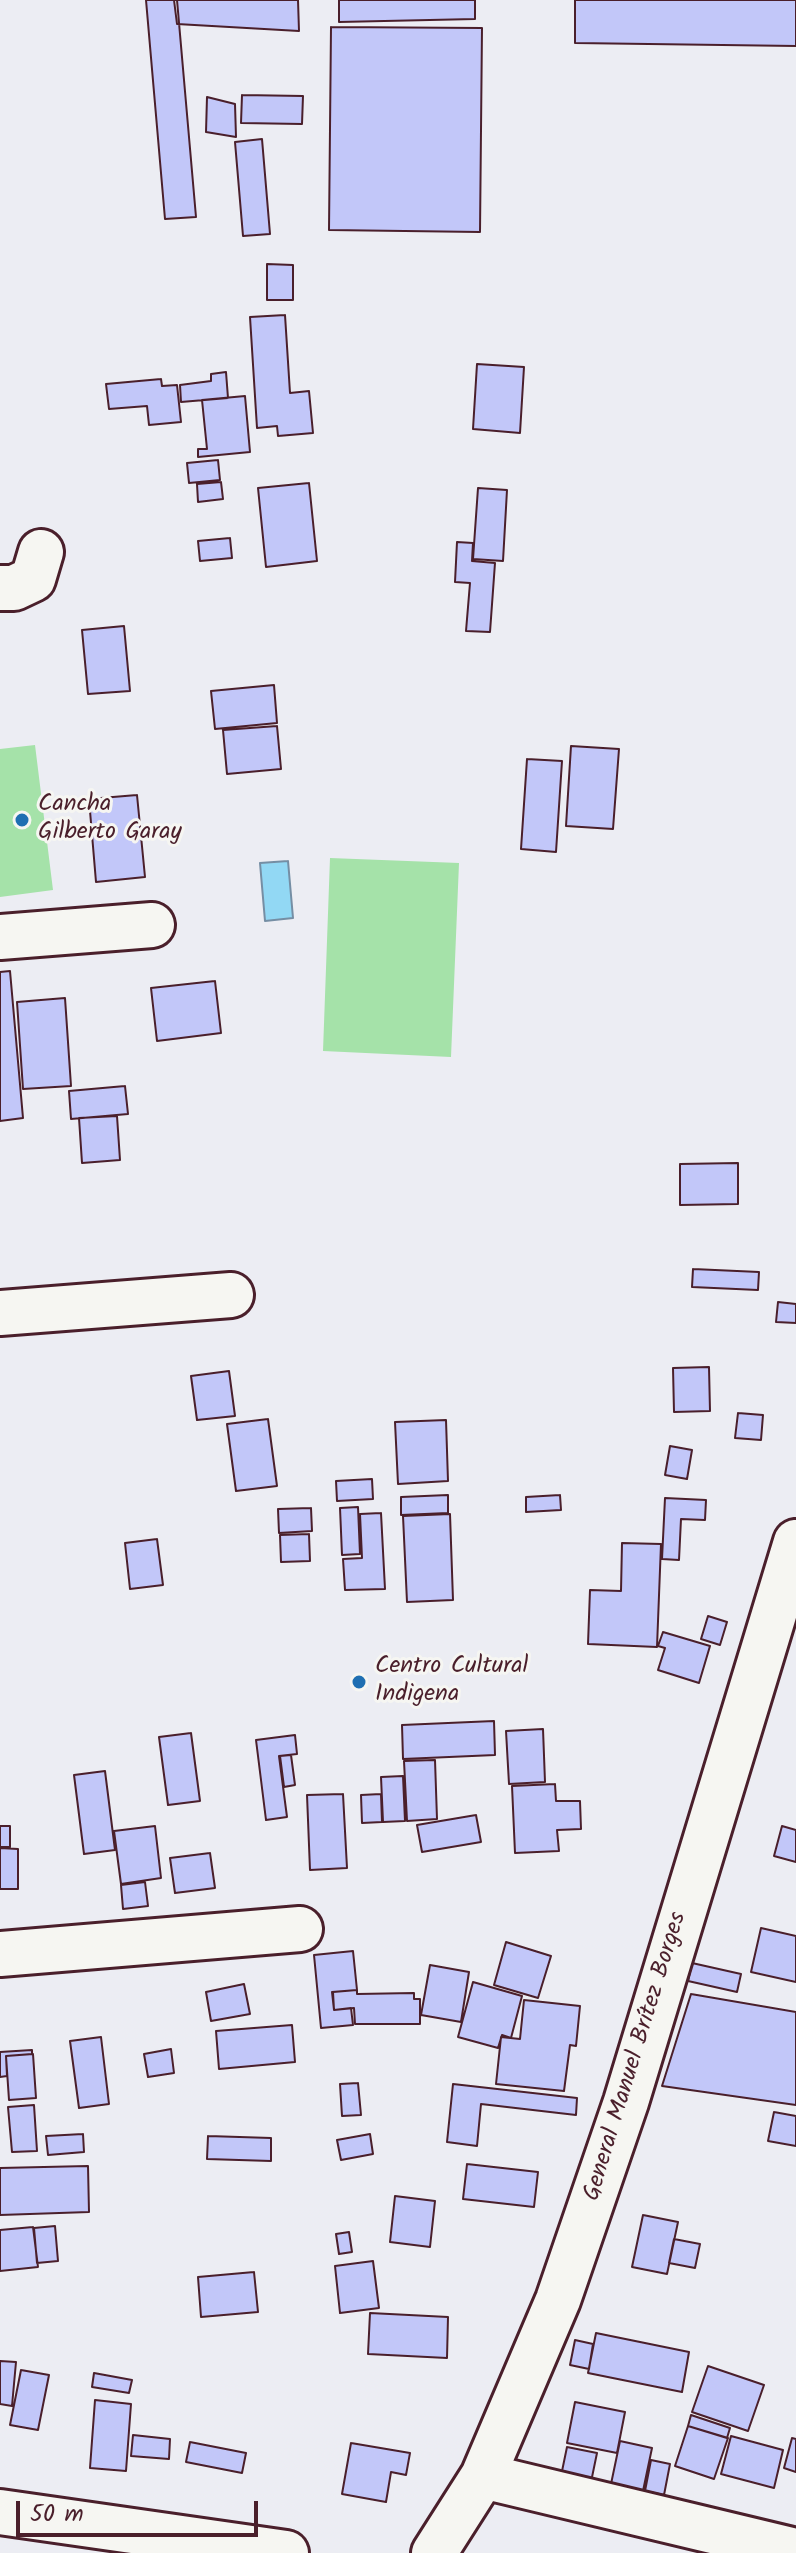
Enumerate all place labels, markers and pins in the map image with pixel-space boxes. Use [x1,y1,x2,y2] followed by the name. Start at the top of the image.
[38,792,182,848] place label: Cancha Gilberto Garay
[13,811,31,829] marker: Cancha Gilberto Garay
[375,1654,528,1710] place label: Centro Cultural Indigena
[350,1673,368,1691] marker: Centro Cultural Indigena

